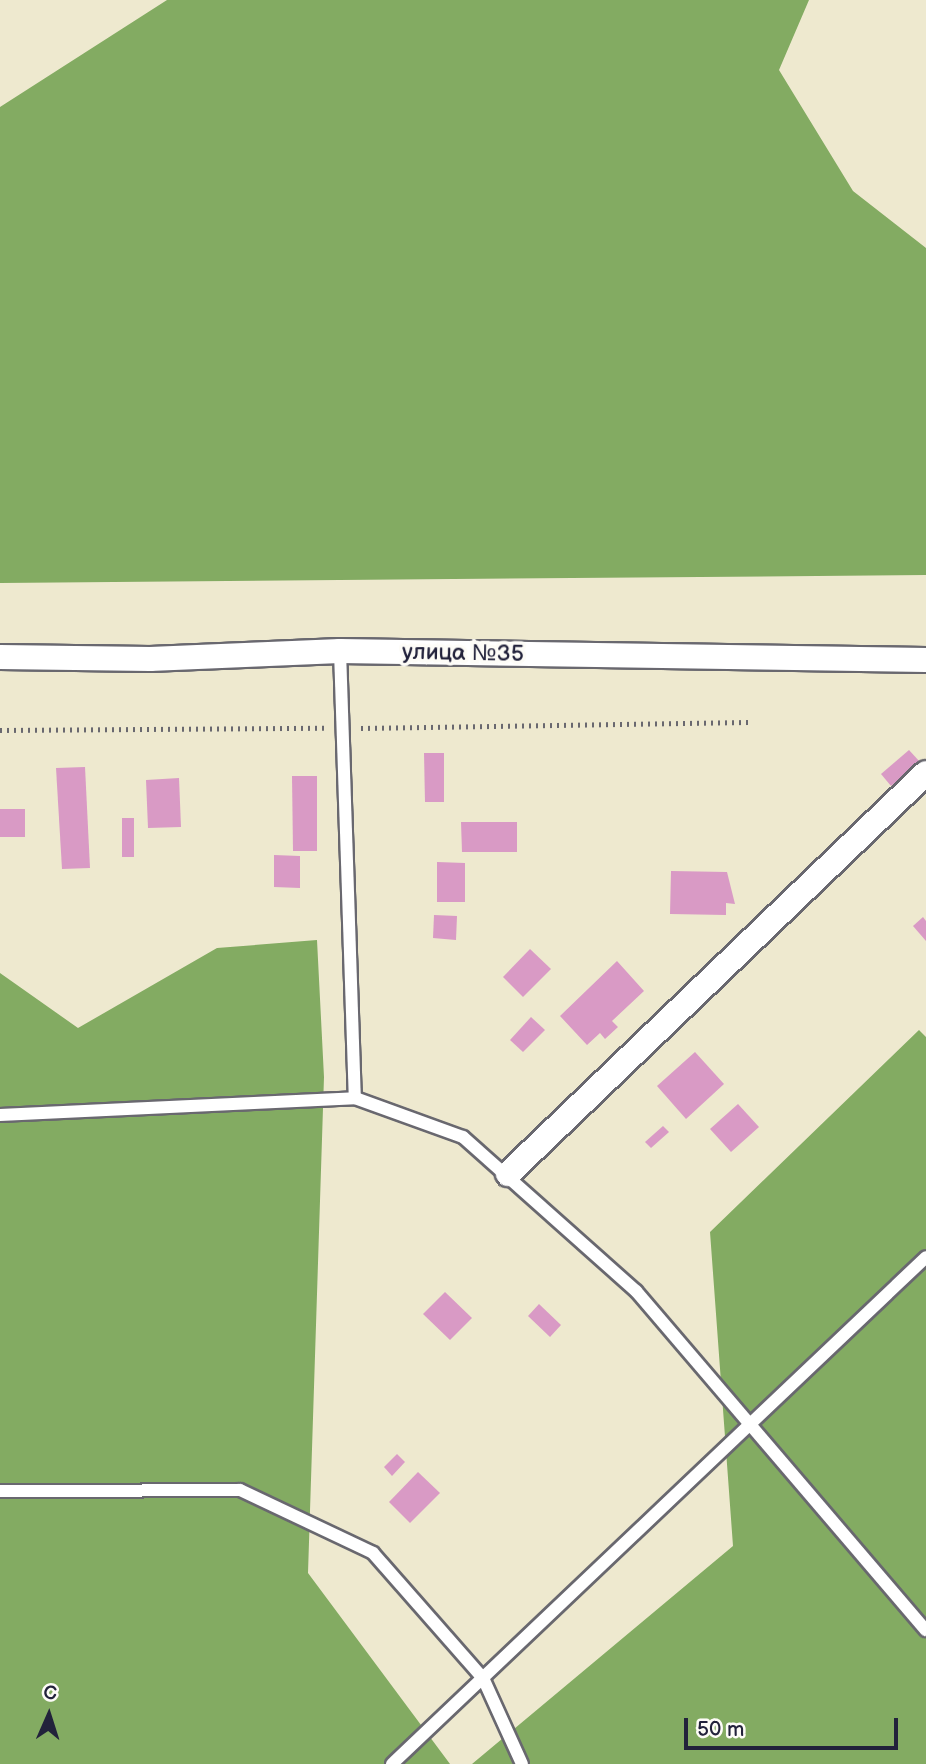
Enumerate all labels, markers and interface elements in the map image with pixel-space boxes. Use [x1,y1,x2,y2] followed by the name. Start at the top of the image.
[402,638,524,668] street label: улица №35
[14,1680,84,1750] north arrow
[43,1682,57,1705] text: С
[688,1704,902,1748] scale bar
[697,1717,744,1742] text: 50 m

